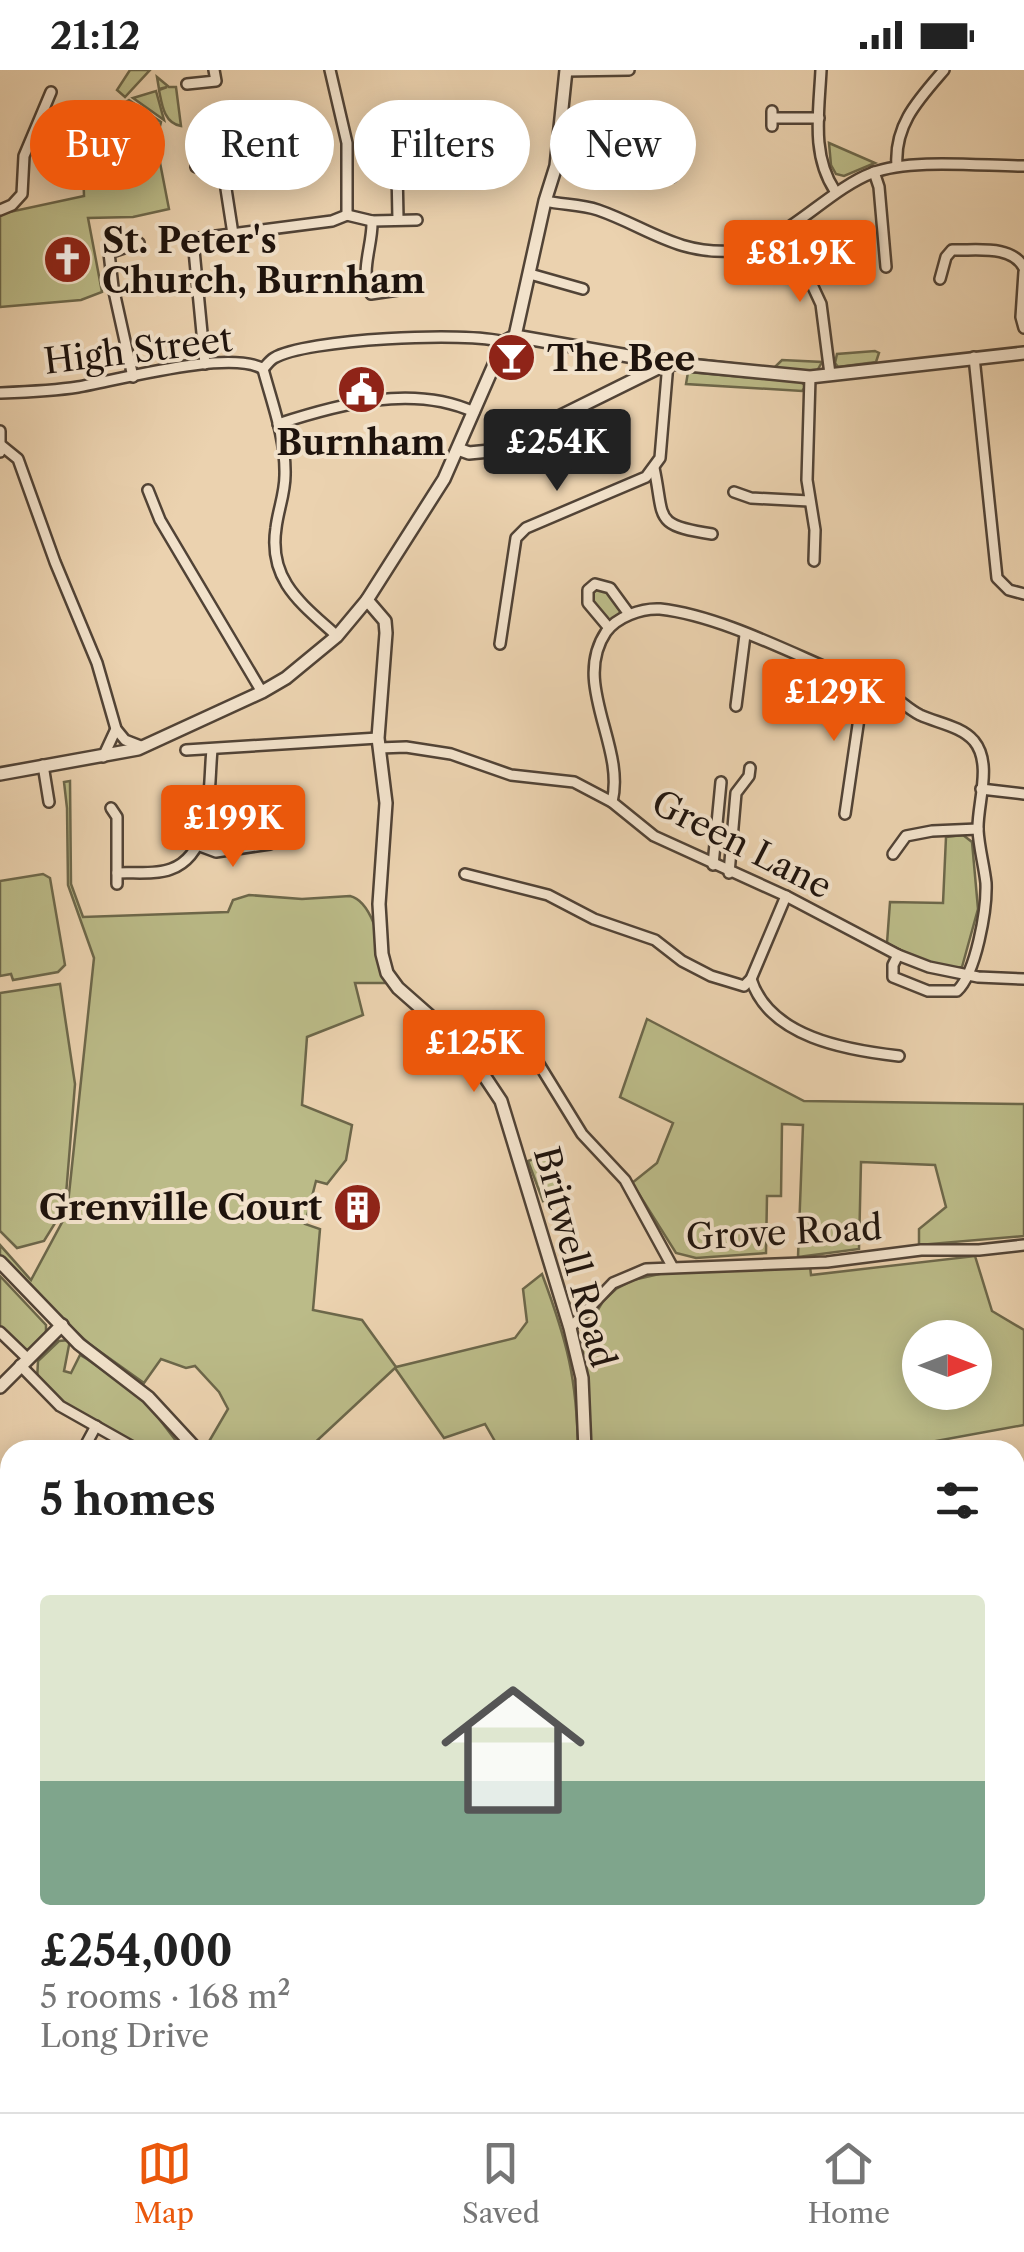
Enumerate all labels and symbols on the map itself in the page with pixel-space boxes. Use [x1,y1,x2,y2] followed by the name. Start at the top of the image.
[102,219,425,302] place label: St. Peter's Church, Burnham
[719,220,881,305] pin: £81.9K
[41,234,93,286] church icon: St. Peter's Church, Burnham
[41,317,235,383] street label: High Street
[486,332,538,384] bar icon: The Bee
[547,337,695,380] place label: The Bee
[335,364,387,416] public building icon: Burnham
[487,409,627,494] pin: £254K
[276,421,446,464] place label: Burnham
[764,659,904,744] pin: £129K
[645,780,839,908] street label: Green Lane
[163,785,303,870] pin: £199K
[404,1010,544,1095] pin: £125K
[525,1142,625,1372] street label: Britwell Road
[331,1181,383,1233] building icon: Grenville Court
[39,1186,322,1229] place label: Grenville Court
[685,1205,883,1259] street label: Grove Road
[902,1320,992,1410] north arrow

